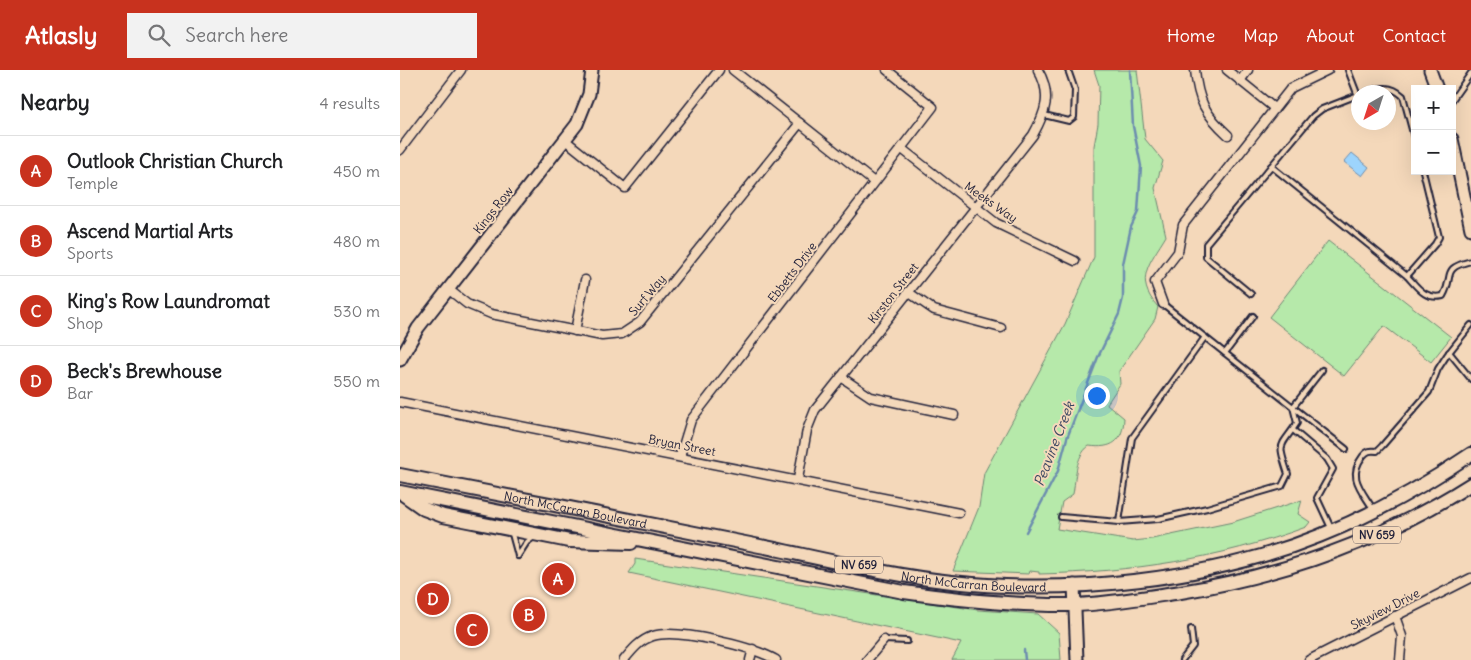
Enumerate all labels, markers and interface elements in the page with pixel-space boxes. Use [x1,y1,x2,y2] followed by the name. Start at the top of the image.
[127,13,477,58] search box
[25,20,97,50] text: Atlasly
[145,21,173,49] icon: search
[185,23,288,47] text: Search here
[1167,24,1215,47] text: Home
[1243,24,1278,47] text: Map
[1306,24,1354,47] text: About
[1382,24,1446,47] text: Contact
[1351,85,1396,130] north arrow
[1411,85,1456,175] map controls
[1411,85,1456,130] button: +
[20,89,90,116] text: Nearby
[319,93,380,113] text: 4 results
[1411,130,1456,175] button: −
[67,149,283,173] text: Outlook Christian Church
[31,161,41,181] text: A
[333,161,380,181] text: 450 m
[67,173,118,193] text: Temple
[962,178,1020,226] street label: Meeks Way
[470,183,516,237] street label: Kings Row
[67,219,233,243] text: Ascend Martial Arts
[31,231,41,251] text: B
[333,231,380,251] text: 480 m
[764,239,820,305] street label: Ebbetts Drive
[67,243,113,263] text: Sports
[865,260,921,326] street label: Kirston Street
[625,271,669,319] street label: Surf Way
[67,289,270,313] text: King's Row Laundromat
[31,301,41,321] text: C
[333,301,380,321] text: 530 m
[67,313,103,333] text: Shop
[67,359,222,383] text: Beck's Brewhouse
[30,371,42,391] text: D
[333,371,380,391] text: 550 m
[67,383,93,403] text: Bar
[1084,383,1110,409] your location
[1030,398,1079,489] water label: Peavine Creek
[647,431,717,459] street label: Bryan Street
[503,488,648,531] street label: North McCarran Boulevard
[1353,526,1401,544] road number: NV 659
[835,556,883,574] road number: NV 659
[542,560,574,598] pin: A
[900,568,1046,594] street label: North McCarran Boulevard
[417,580,449,618] pin: D
[1348,585,1422,633] street label: Skyview Drive
[513,596,545,634] pin: B
[456,611,488,649] pin: C

